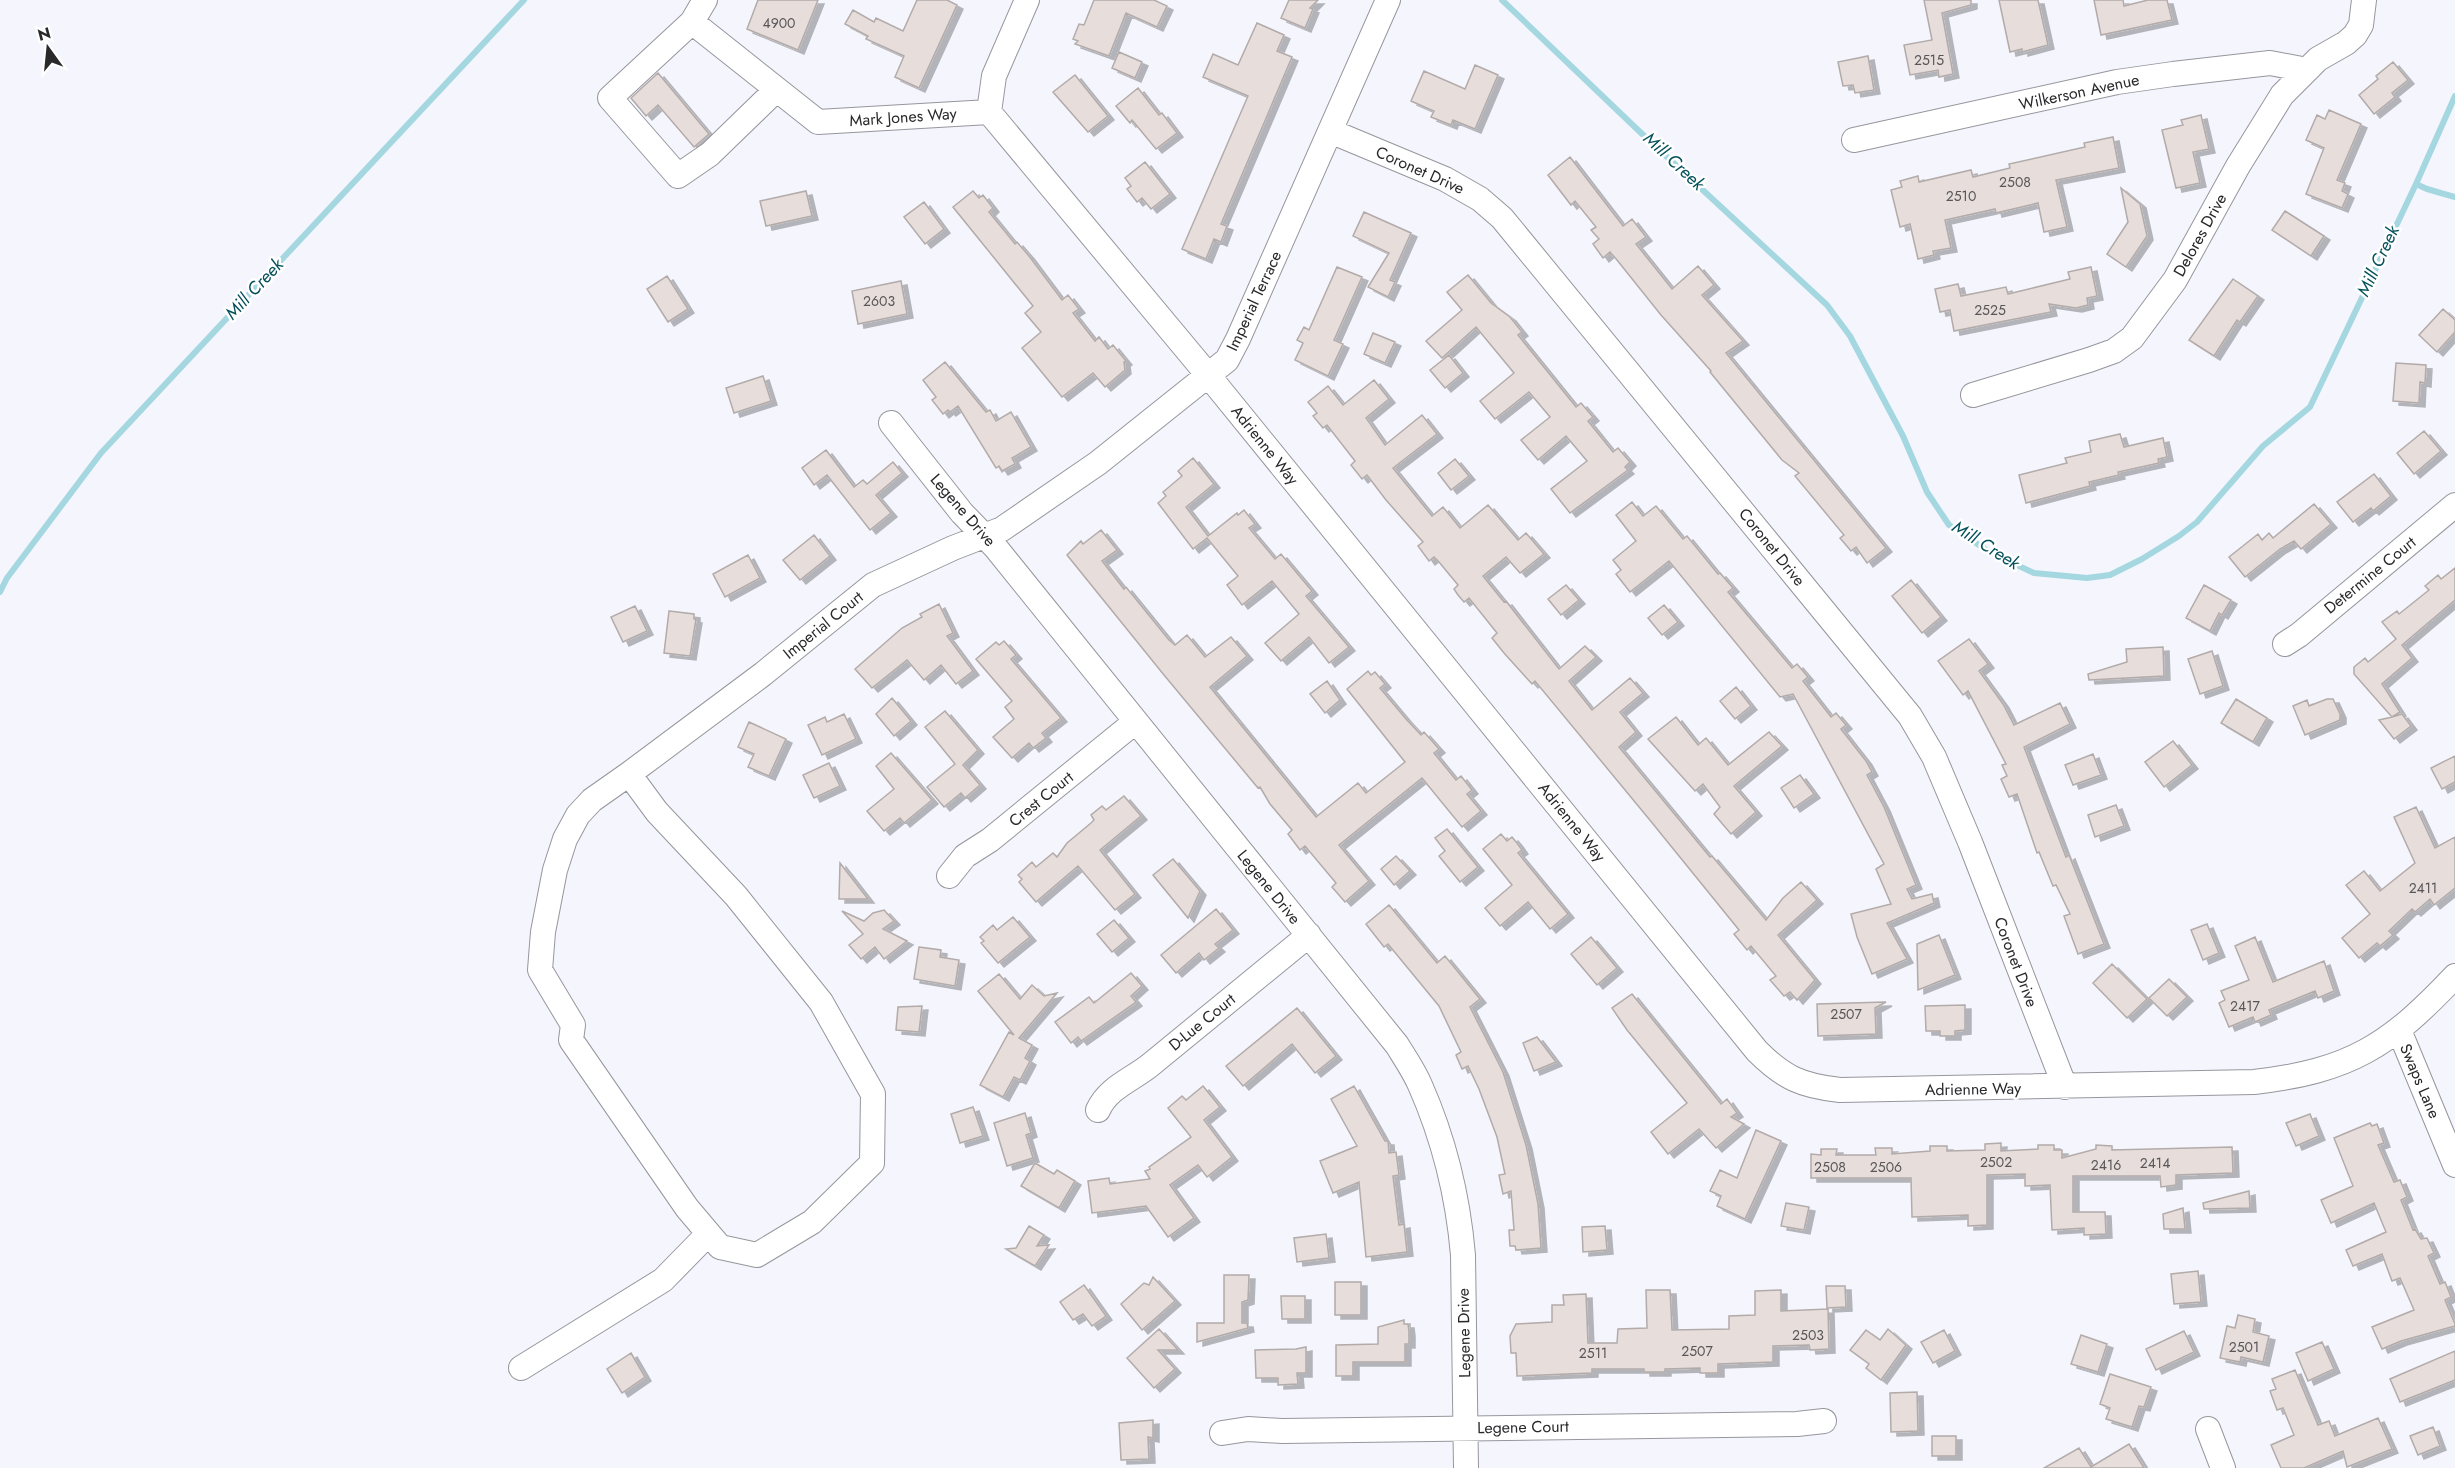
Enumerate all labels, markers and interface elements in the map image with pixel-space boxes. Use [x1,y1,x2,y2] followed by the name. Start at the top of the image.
[762,13,796,33] house number: 4900
[18,18,78,78] north arrow
[35,21,53,47] text: N
[1914,50,1944,70] house number: 2515
[2017,68,2141,116] street label: Wilkerson Avenue
[849,102,958,132] street label: Mark Jones Way
[1638,126,1711,197] water label: Mill Creek
[1372,140,1468,200] street label: Coronet Drive
[1999,172,2031,192] house number: 2508
[1946,186,1976,206] house number: 2510
[2168,189,2232,281] street label: Delores Drive
[2350,220,2406,301] water label: Mill Creek
[1221,247,1287,355] street label: Imperial Terrace
[219,252,290,325] water label: Mill Creek
[863,291,895,311] house number: 2603
[1974,300,2006,320] house number: 2525
[1226,400,1305,490] street label: Adrienne Way
[925,469,1001,551] street label: Legene Drive
[1733,503,1811,591] street label: Coronet Drive
[1947,514,2026,577] water label: Mill Creek
[2319,531,2421,619] street label: Determine Court
[778,585,868,664] street label: Imperial Court
[1004,766,1078,832] street label: Crest Court
[1533,777,1612,867] street label: Adrienne Way
[1232,845,1306,929] street label: Legene Drive
[2409,878,2437,898] house number: 2411
[1988,914,2044,1010] street label: Coronet Drive
[1164,988,1240,1056] street label: D-Lue Court
[2230,996,2261,1016] house number: 2417
[1830,1004,1862,1024] house number: 2507
[2394,1040,2446,1122] street label: Swaps Lane
[1925,1077,2022,1101] street label: Adrienne Way
[1980,1152,2012,1172] house number: 2502
[2140,1153,2170,1173] house number: 2414
[2091,1155,2121,1175] house number: 2416
[1814,1157,1846,1177] house number: 2508
[1870,1157,1902,1177] house number: 2506
[1452,1288,1476,1378] street label: Legene Drive
[1792,1325,1824,1345] house number: 2503
[2229,1337,2259,1357] house number: 2501
[1681,1341,1713,1361] house number: 2507
[1579,1343,1607,1363] house number: 2511
[1477,1415,1569,1439] street label: Legene Court

